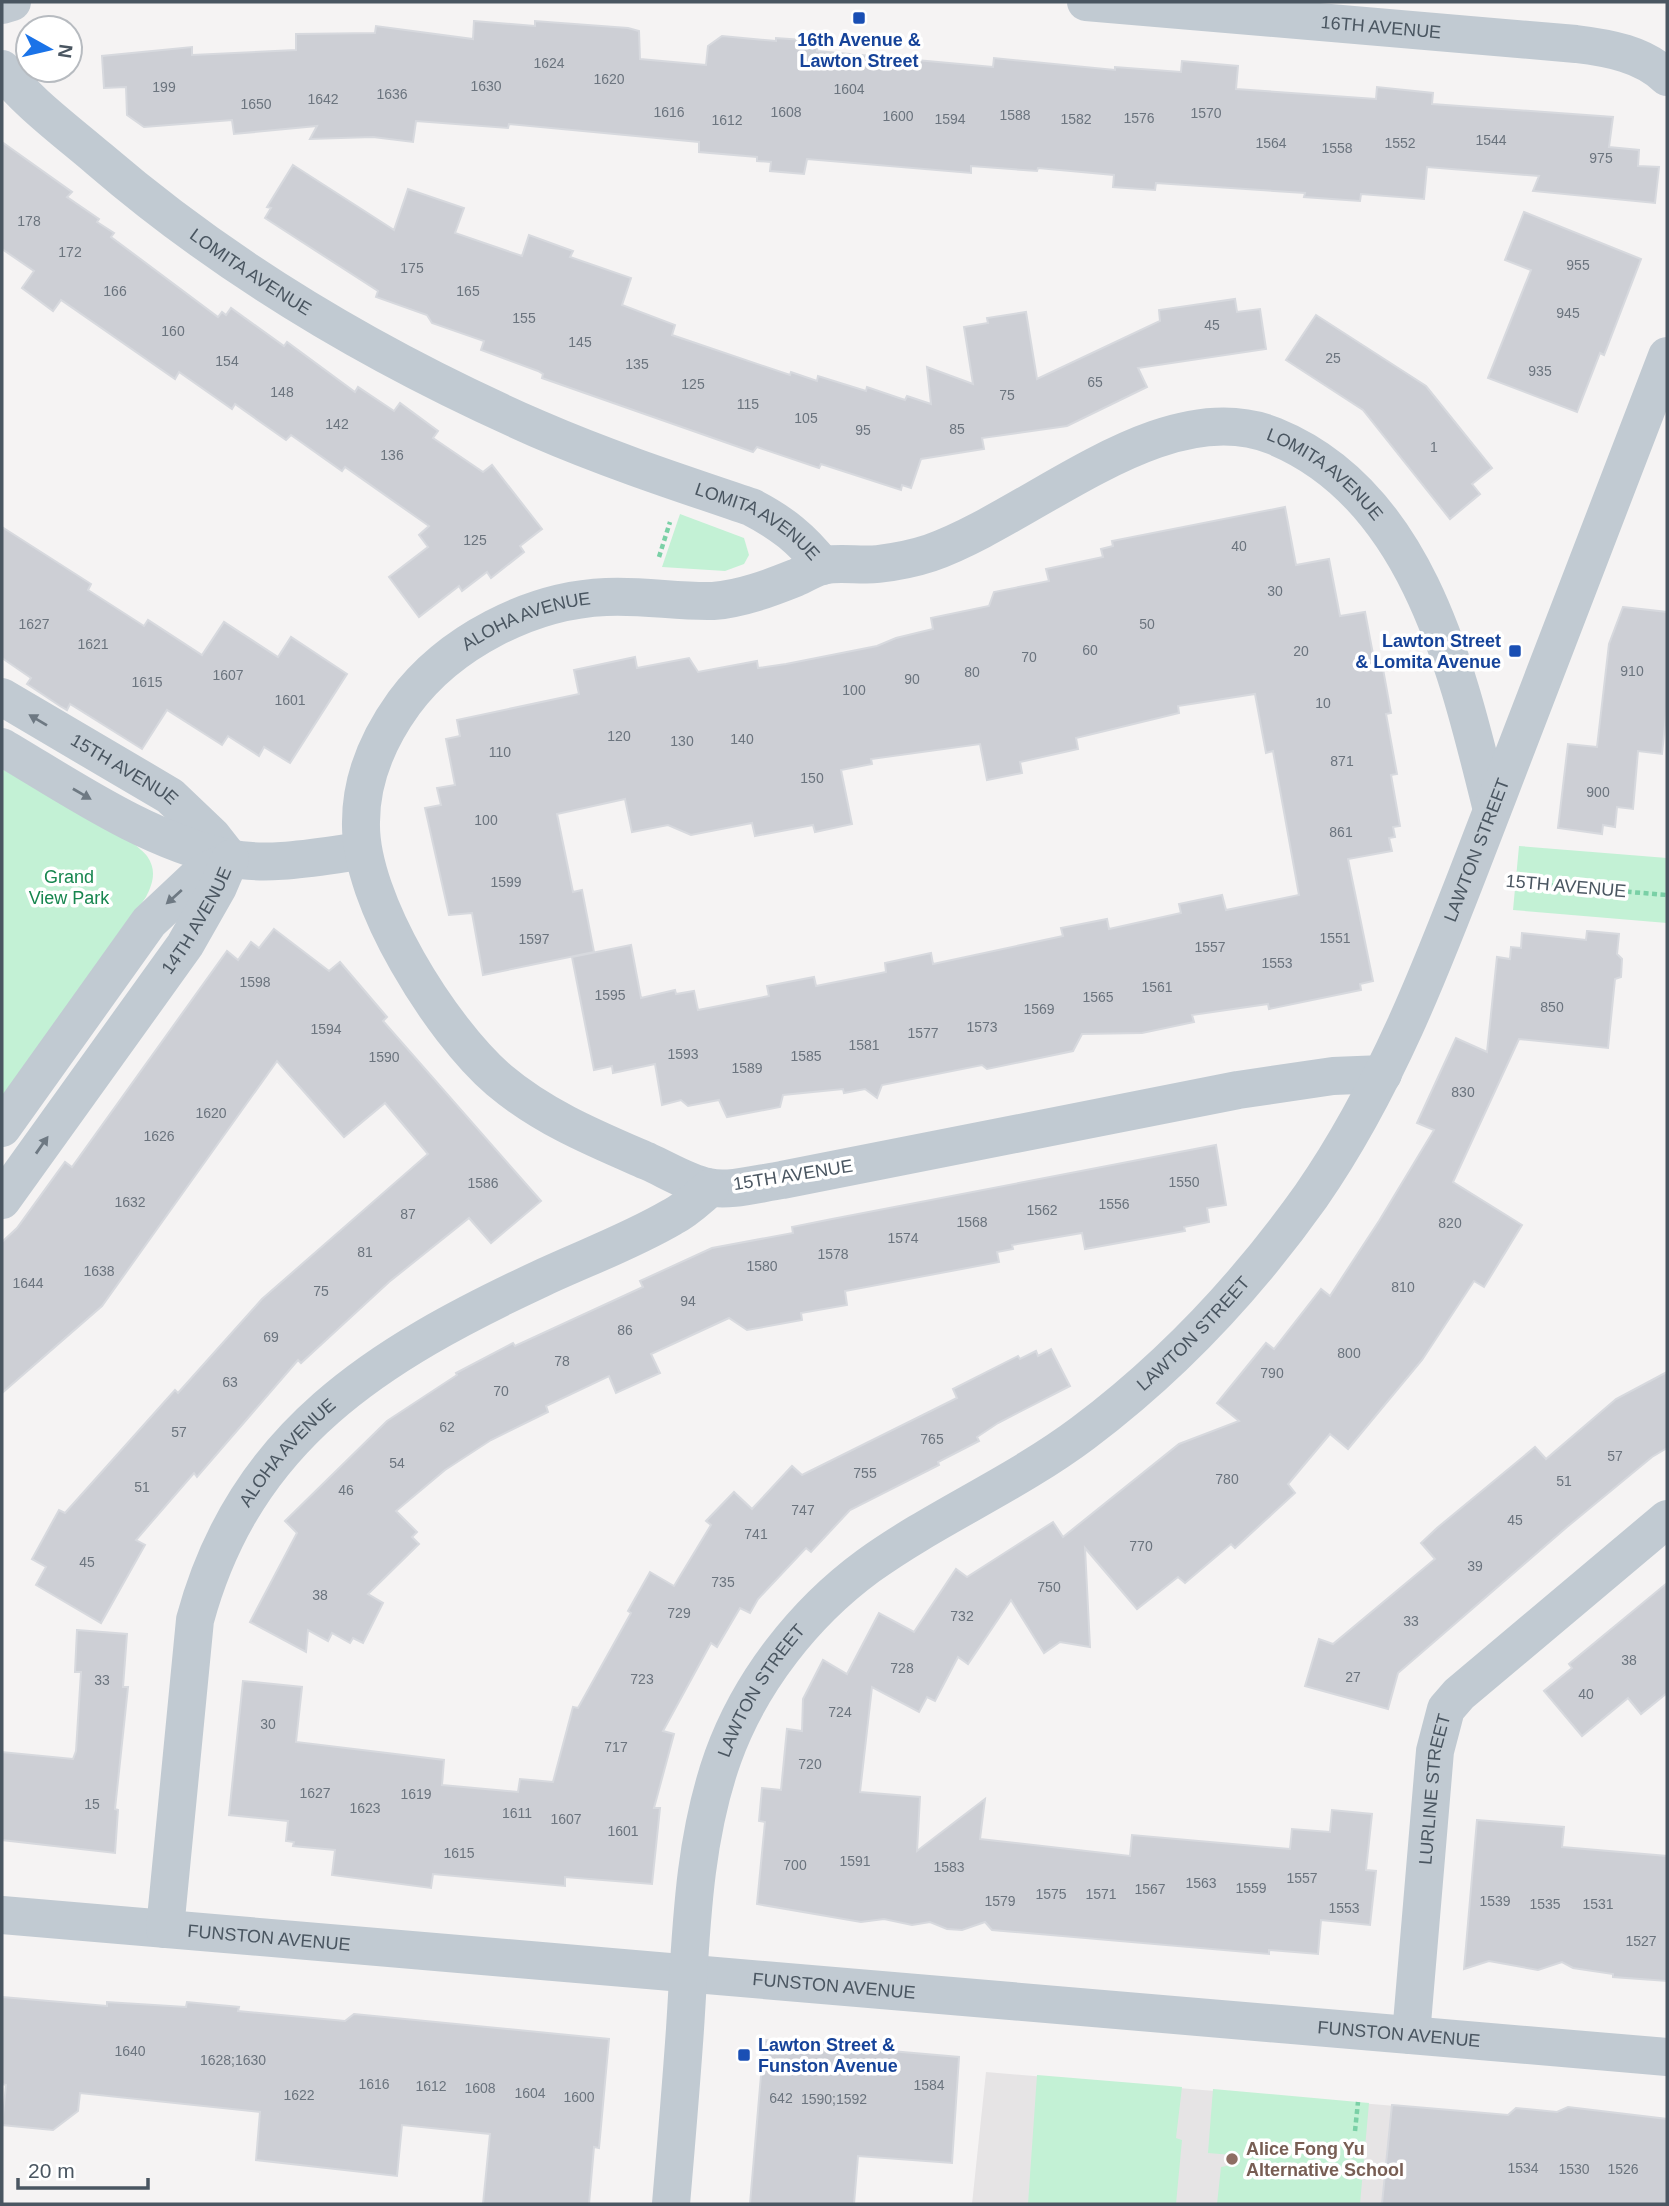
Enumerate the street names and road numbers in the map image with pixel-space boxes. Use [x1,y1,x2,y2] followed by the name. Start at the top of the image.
[1320,12,1442,42] street label: 16TH AVENUE
[186,225,315,319] street label: LOMITA AVENUE
[1264,424,1387,524] street label: LOMITA AVENUE
[693,479,824,564] street label: LOMITA AVENUE
[458,588,592,655] street label: ALOHA AVENUE
[67,730,182,808] street label: 15TH AVENUE
[1440,776,1514,925] street label: LAWTON STREET
[157,864,235,978] street label: 14TH AVENUE
[1505,871,1627,901] street label: 15TH AVENUE
[732,1156,854,1194] street label: 15TH AVENUE
[1133,1273,1254,1395] street label: LAWTON STREET
[235,1395,339,1510] street label: ALOHA AVENUE
[714,1620,809,1760] street label: LAWTON STREET
[1415,1712,1454,1866] street label: LURLINE STREET
[187,1921,351,1955] street label: FUNSTON AVENUE
[752,1969,916,2003] street label: FUNSTON AVENUE
[1317,2017,1481,2051] street label: FUNSTON AVENUE

